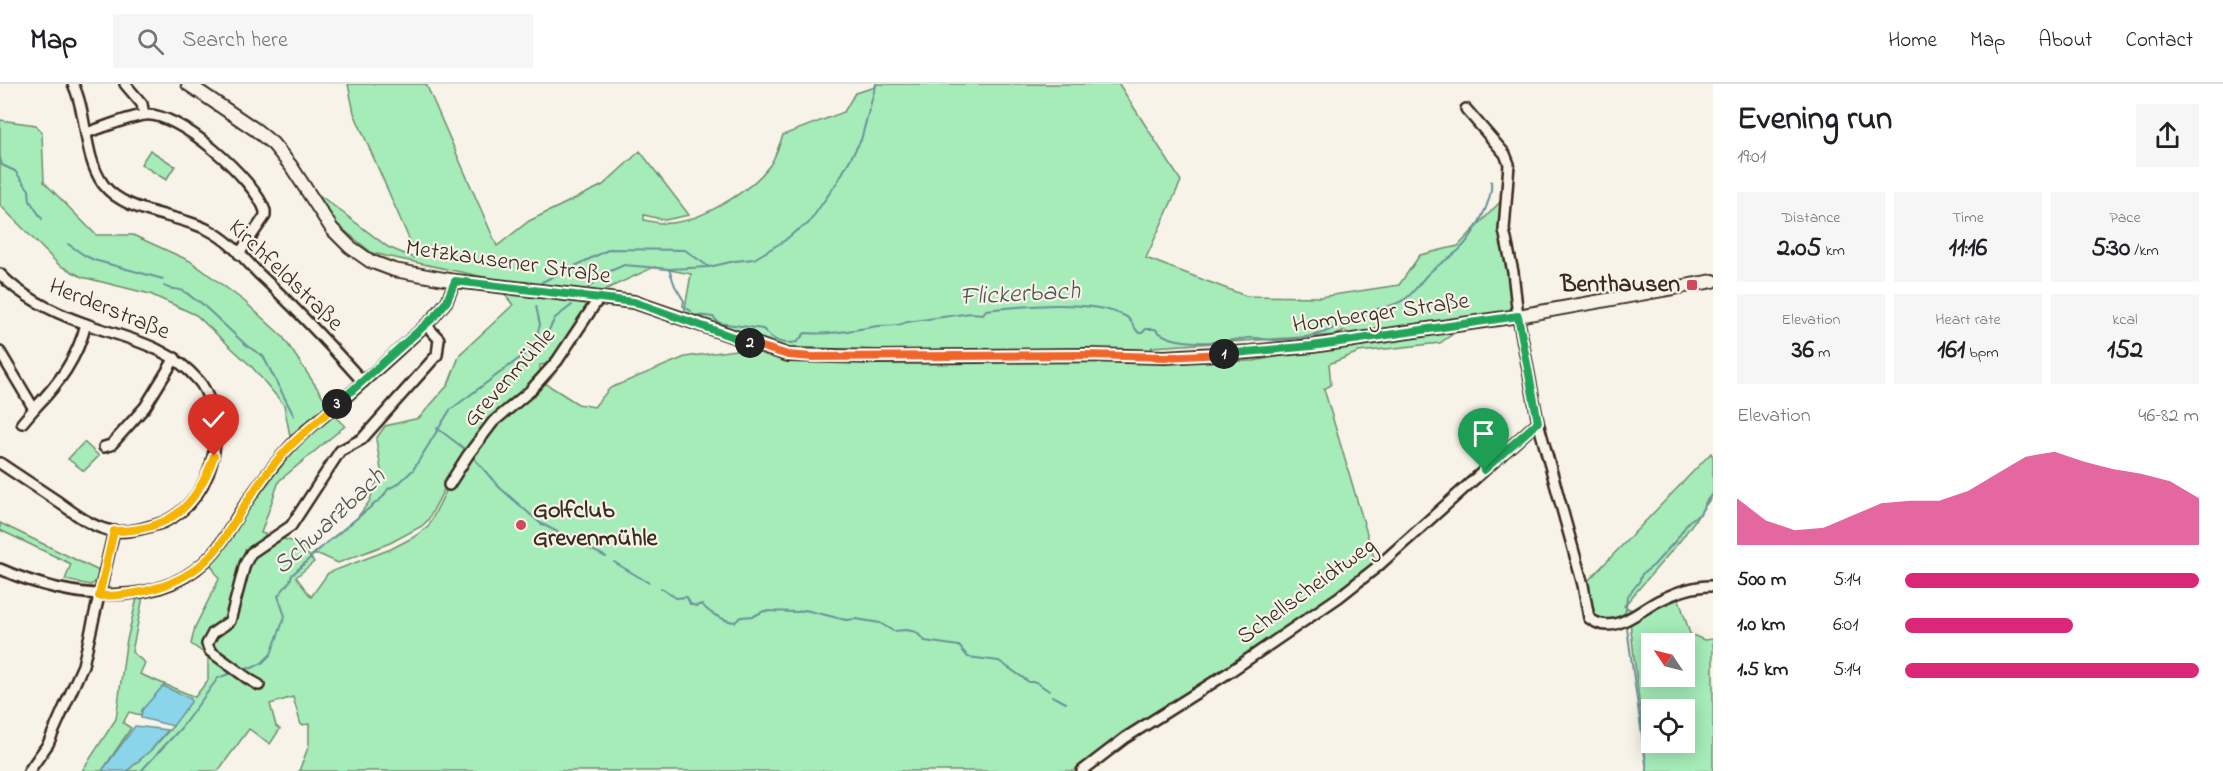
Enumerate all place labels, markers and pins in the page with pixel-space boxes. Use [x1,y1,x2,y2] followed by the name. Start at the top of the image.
[1559,268,1680,303] place label: Benthausen
[1685,278,1699,292] marker: Benthausen
[735,328,765,358] pin: 2
[1209,339,1239,369] pin: 1
[322,389,352,419] pin: 3
[188,394,239,456] pin
[1458,408,1509,470] pin
[533,494,659,557] place label: Golfclub Grevenmühle
[514,518,528,532] marker: Golfclub Grevenmühle

